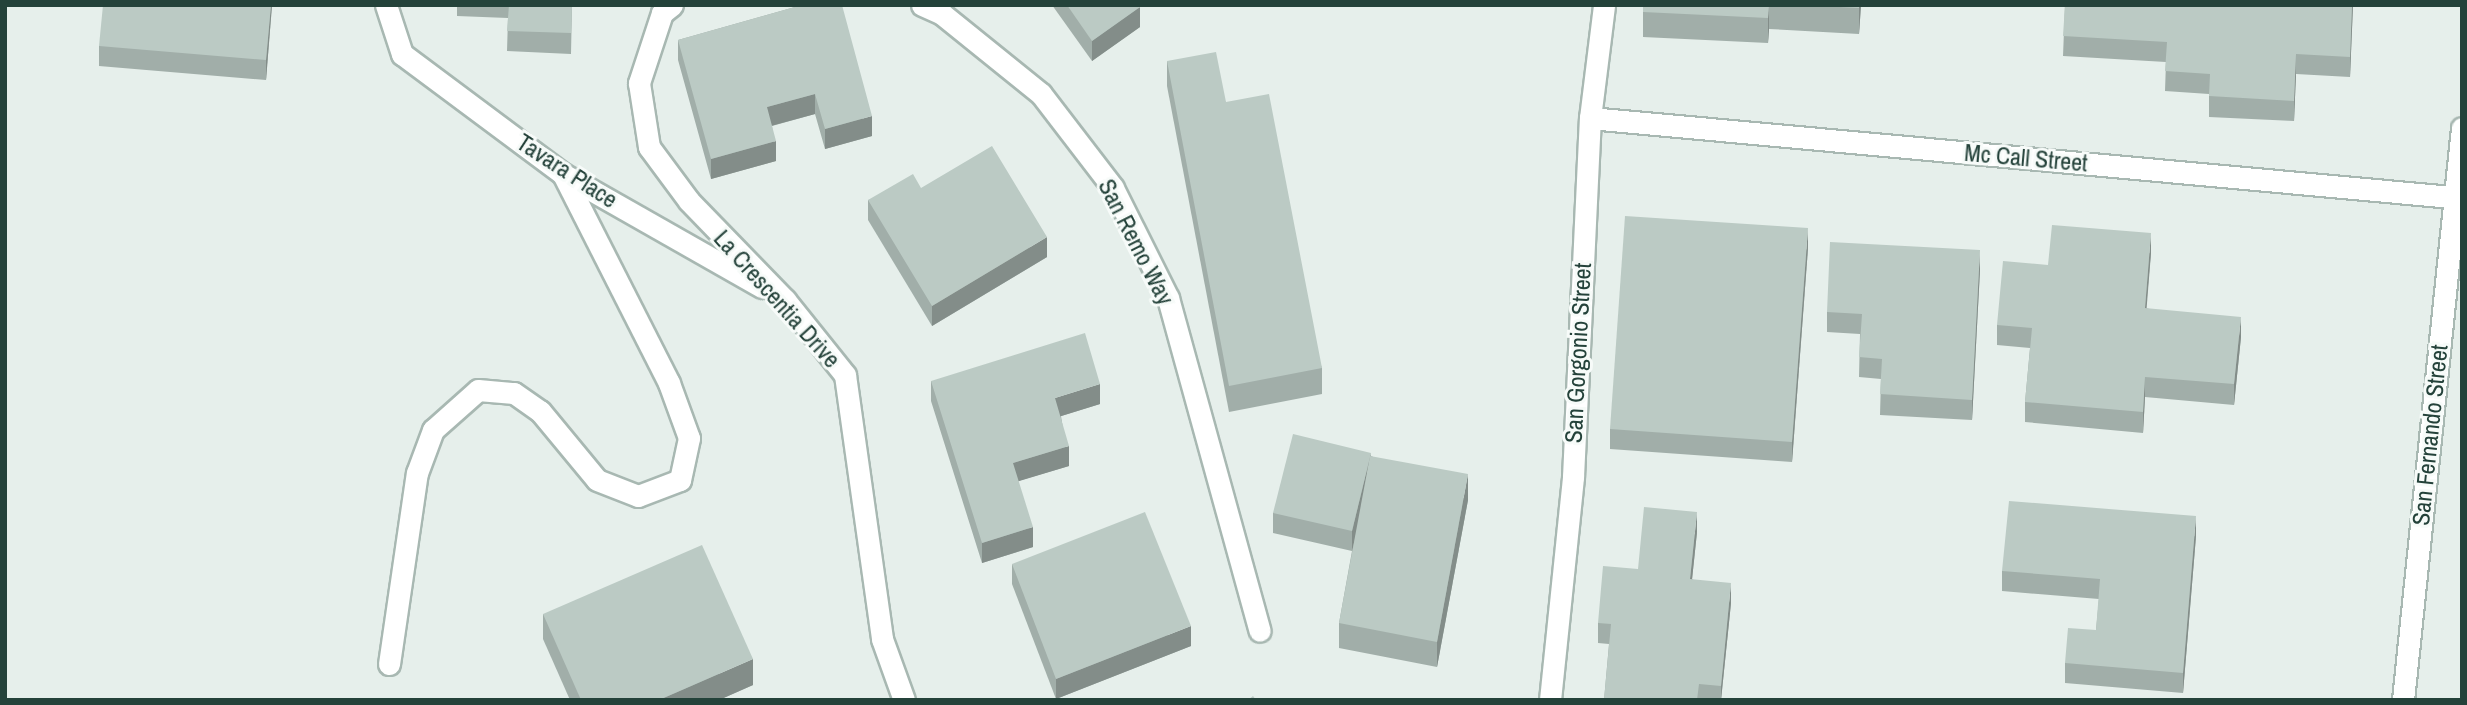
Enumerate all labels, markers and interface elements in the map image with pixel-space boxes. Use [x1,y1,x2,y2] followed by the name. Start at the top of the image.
[511,128,623,214] street label: Tavara Place
[1963,138,2089,178] street label: Mc Call Street
[1092,174,1180,310] street label: San Remo Way
[708,224,846,374] street label: La Crescentia Drive
[1559,262,1597,444] street label: San Gorgonio Street
[2406,343,2454,527] street label: San Fernando Street

